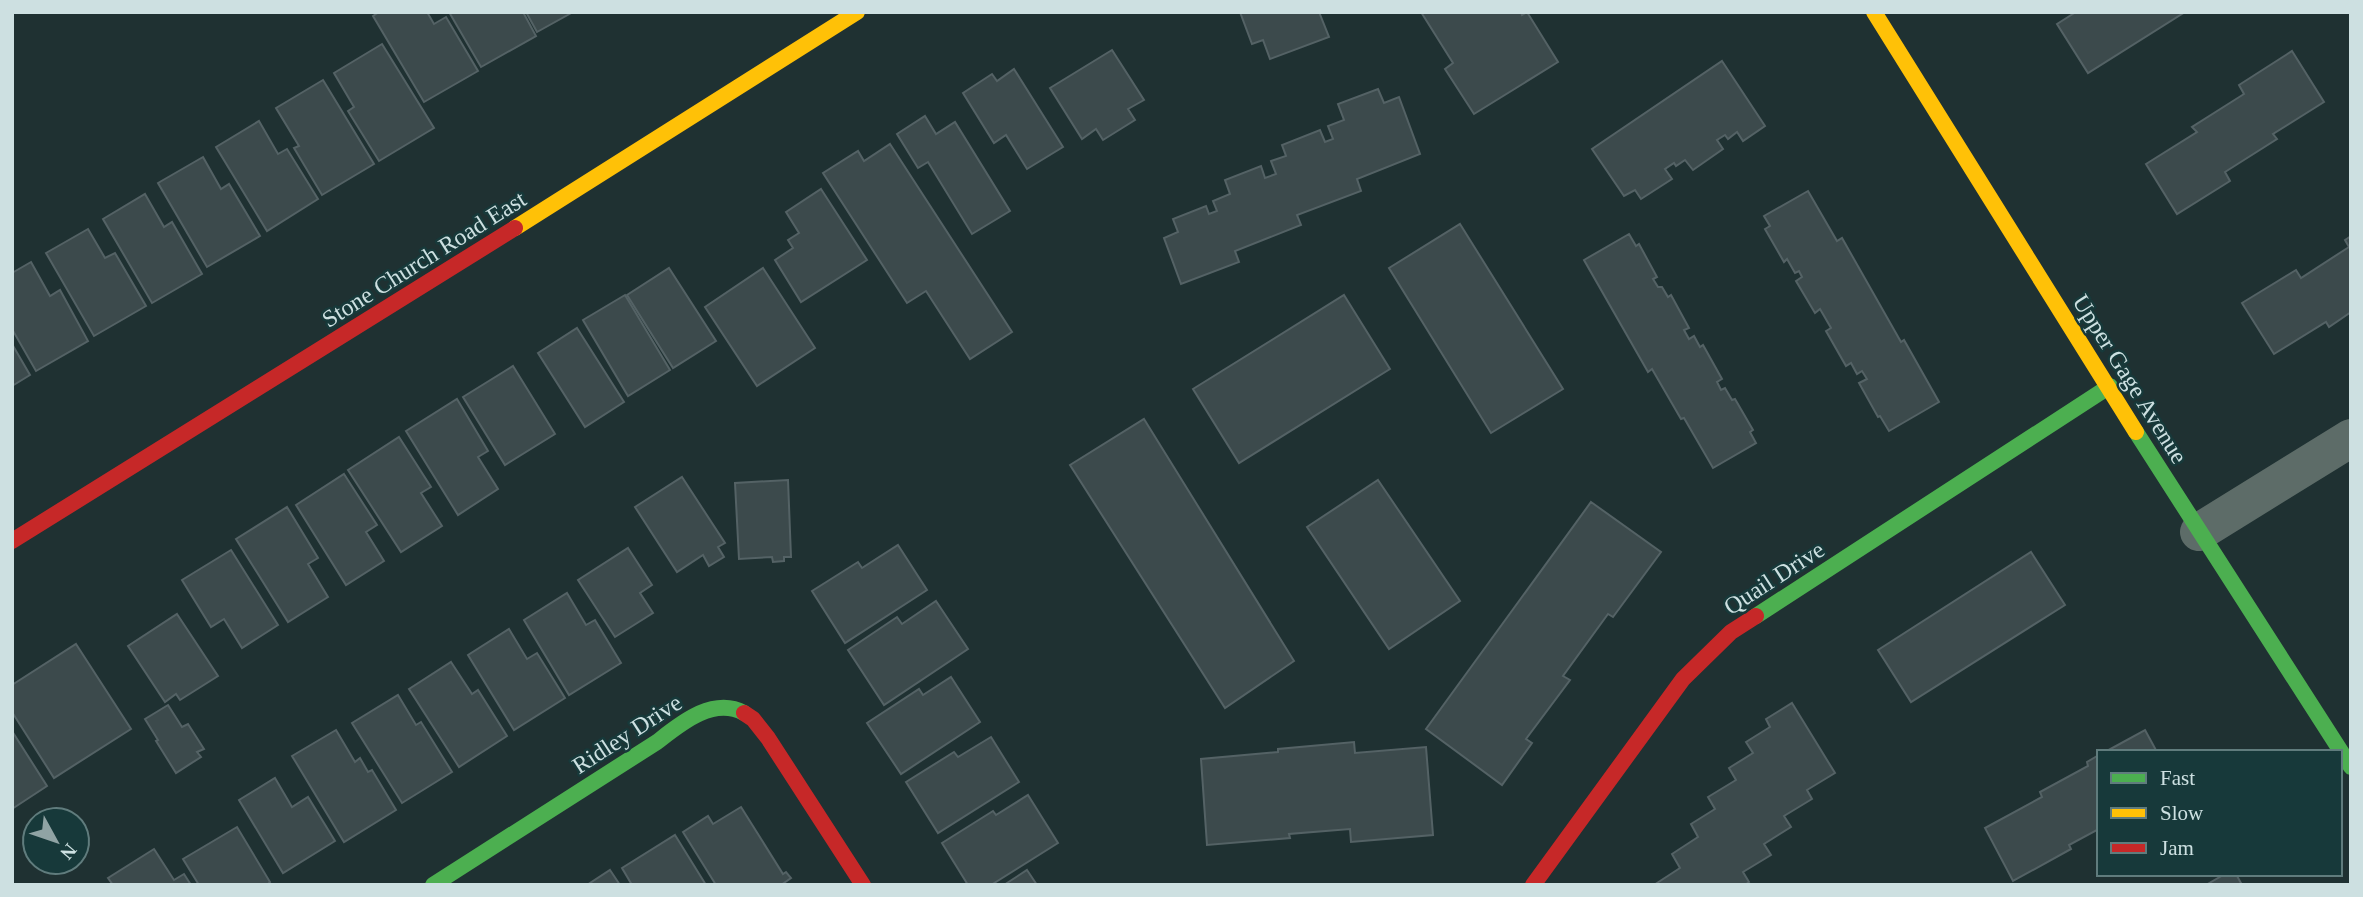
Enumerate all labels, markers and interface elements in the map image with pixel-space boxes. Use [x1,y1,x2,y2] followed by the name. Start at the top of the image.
[317,185,531,332] street label: Stone Church Road East
[2068,290,2192,468] street label: Upper Gage Avenue
[1719,536,1829,620] street label: Quail Drive
[568,689,686,779] street label: Ridley Drive
[2097,750,2342,876] legend
[2160,766,2195,790] text: Fast
[2160,801,2204,825] text: Slow
[21,806,91,876] north arrow
[2160,836,2194,860] text: Jam
[56,840,81,864] text: N

